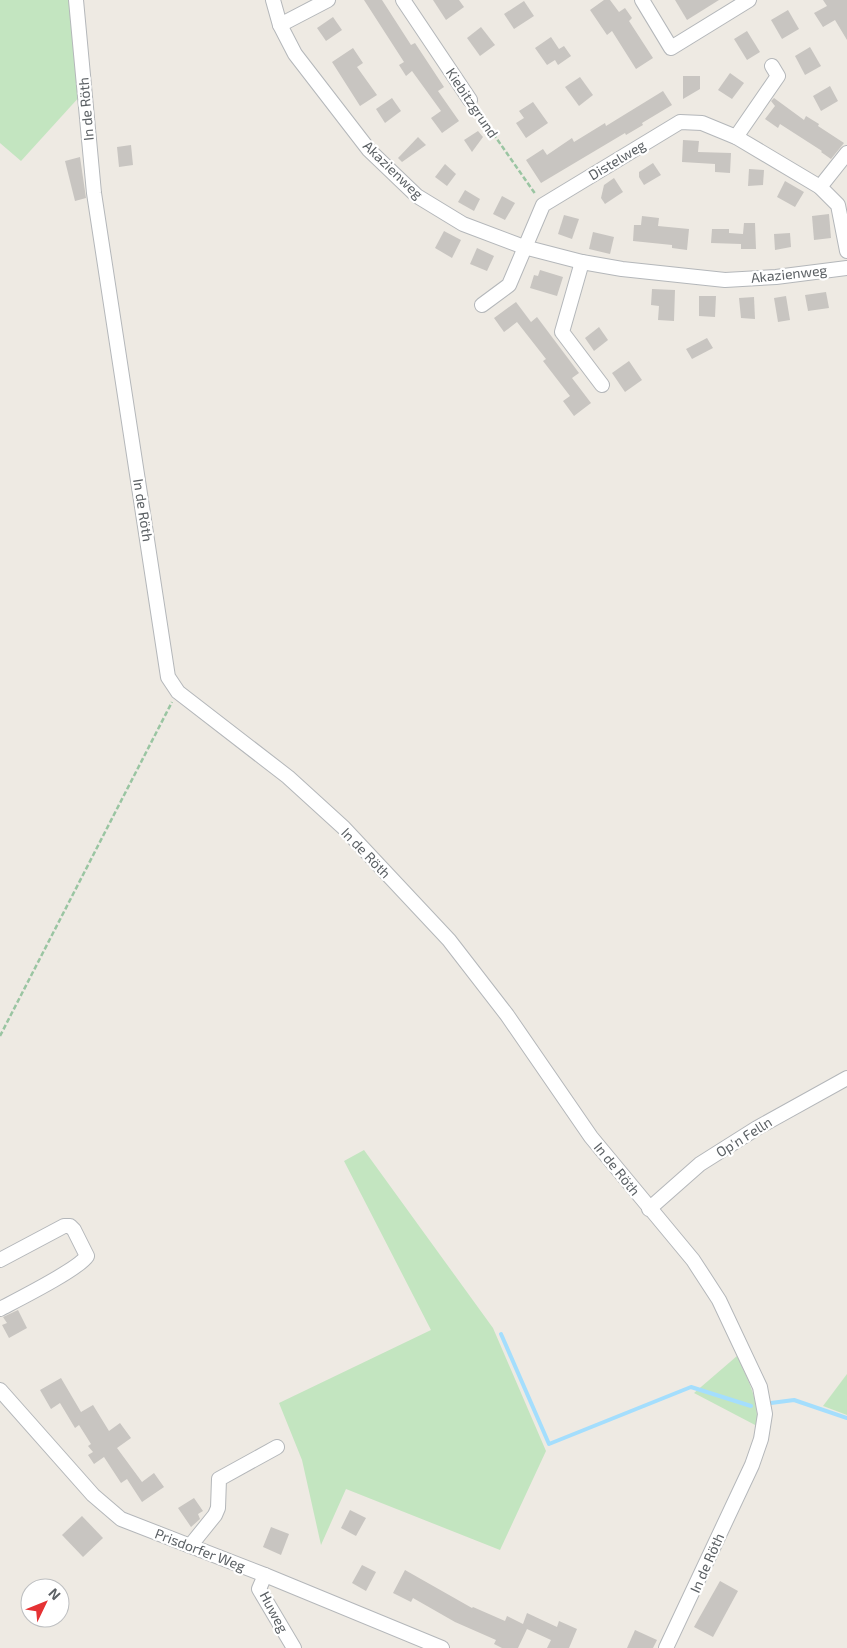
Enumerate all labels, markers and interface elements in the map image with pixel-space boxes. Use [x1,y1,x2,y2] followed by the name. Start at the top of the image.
[443,64,502,141] street label: Kiebitzgrund
[74,77,97,141] street label: In de Röth
[585,136,648,183] street label: Distelweg
[360,137,427,202] street label: Akazienweg
[750,261,828,286] street label: Akazienweg
[130,477,157,543] street label: In de Röth
[338,824,395,881] street label: In de Röth
[713,1113,775,1160] street label: Op'n Felln
[591,1139,644,1199] street label: In de Röth
[153,1525,248,1575] street label: Prisdorfer Weg
[686,1530,727,1595] street label: In de Röth
[20,1578,70,1628] north arrow
[45,1584,65,1603] text: N
[257,1588,292,1635] street label: Huweg

